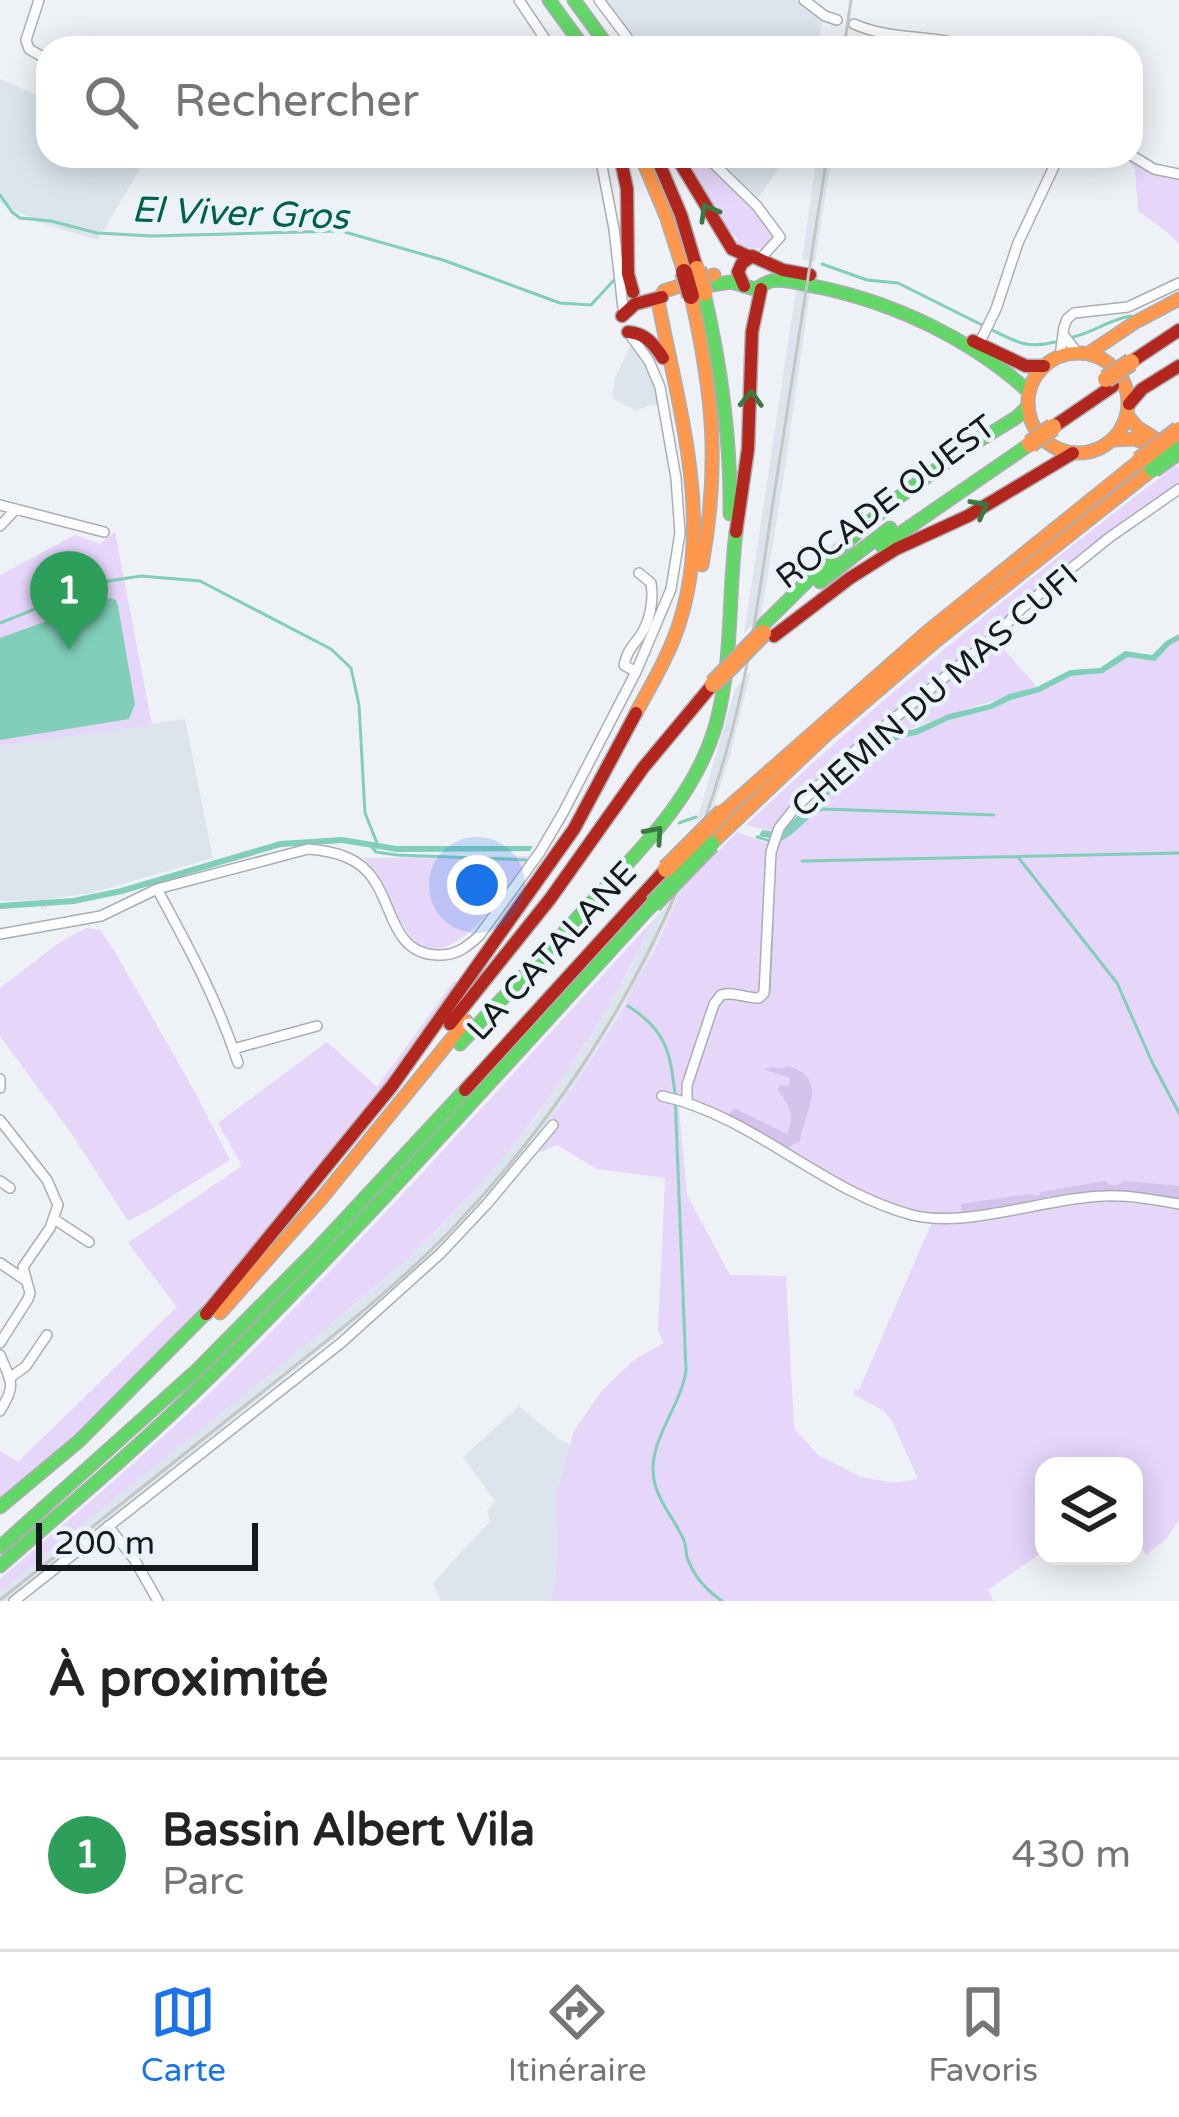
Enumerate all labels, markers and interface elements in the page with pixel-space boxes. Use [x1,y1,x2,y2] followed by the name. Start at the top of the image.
[36,36,1143,168] search box
[78,69,144,135] icon: search
[174,75,419,129] text: Rechercher
[131,188,352,239] water label: El Viver Gros
[699,203,722,225] one-way arrow
[737,389,763,408] one-way arrow
[769,407,1003,597] street label: ROCADE OUEST
[967,500,989,523] one-way arrow
[30,551,108,650] pin: 1
[784,556,1086,826] street label: CHEMIN DU MAS CUFI
[641,826,663,848] one-way arrow
[459,854,645,1049] street label: LA CATALANE
[447,855,507,915] your location
[1035,1457,1143,1565] map controls
[1035,1457,1143,1565] button: layers
[36,1517,258,1570] scale bar
[54,1524,155,1563] text: 200 m
[48,1648,328,1710] text: À proximité
[162,1804,535,1858] text: Bassin Albert Vila
[75,1831,99,1878] text: 1
[1012,1831,1131,1878] text: 430 m
[162,1858,244,1905] text: Parc
[141,1979,226,2090] tab: Carte
[508,1979,647,2090] tab: Itinéraire
[928,1979,1038,2090] tab: Favoris

